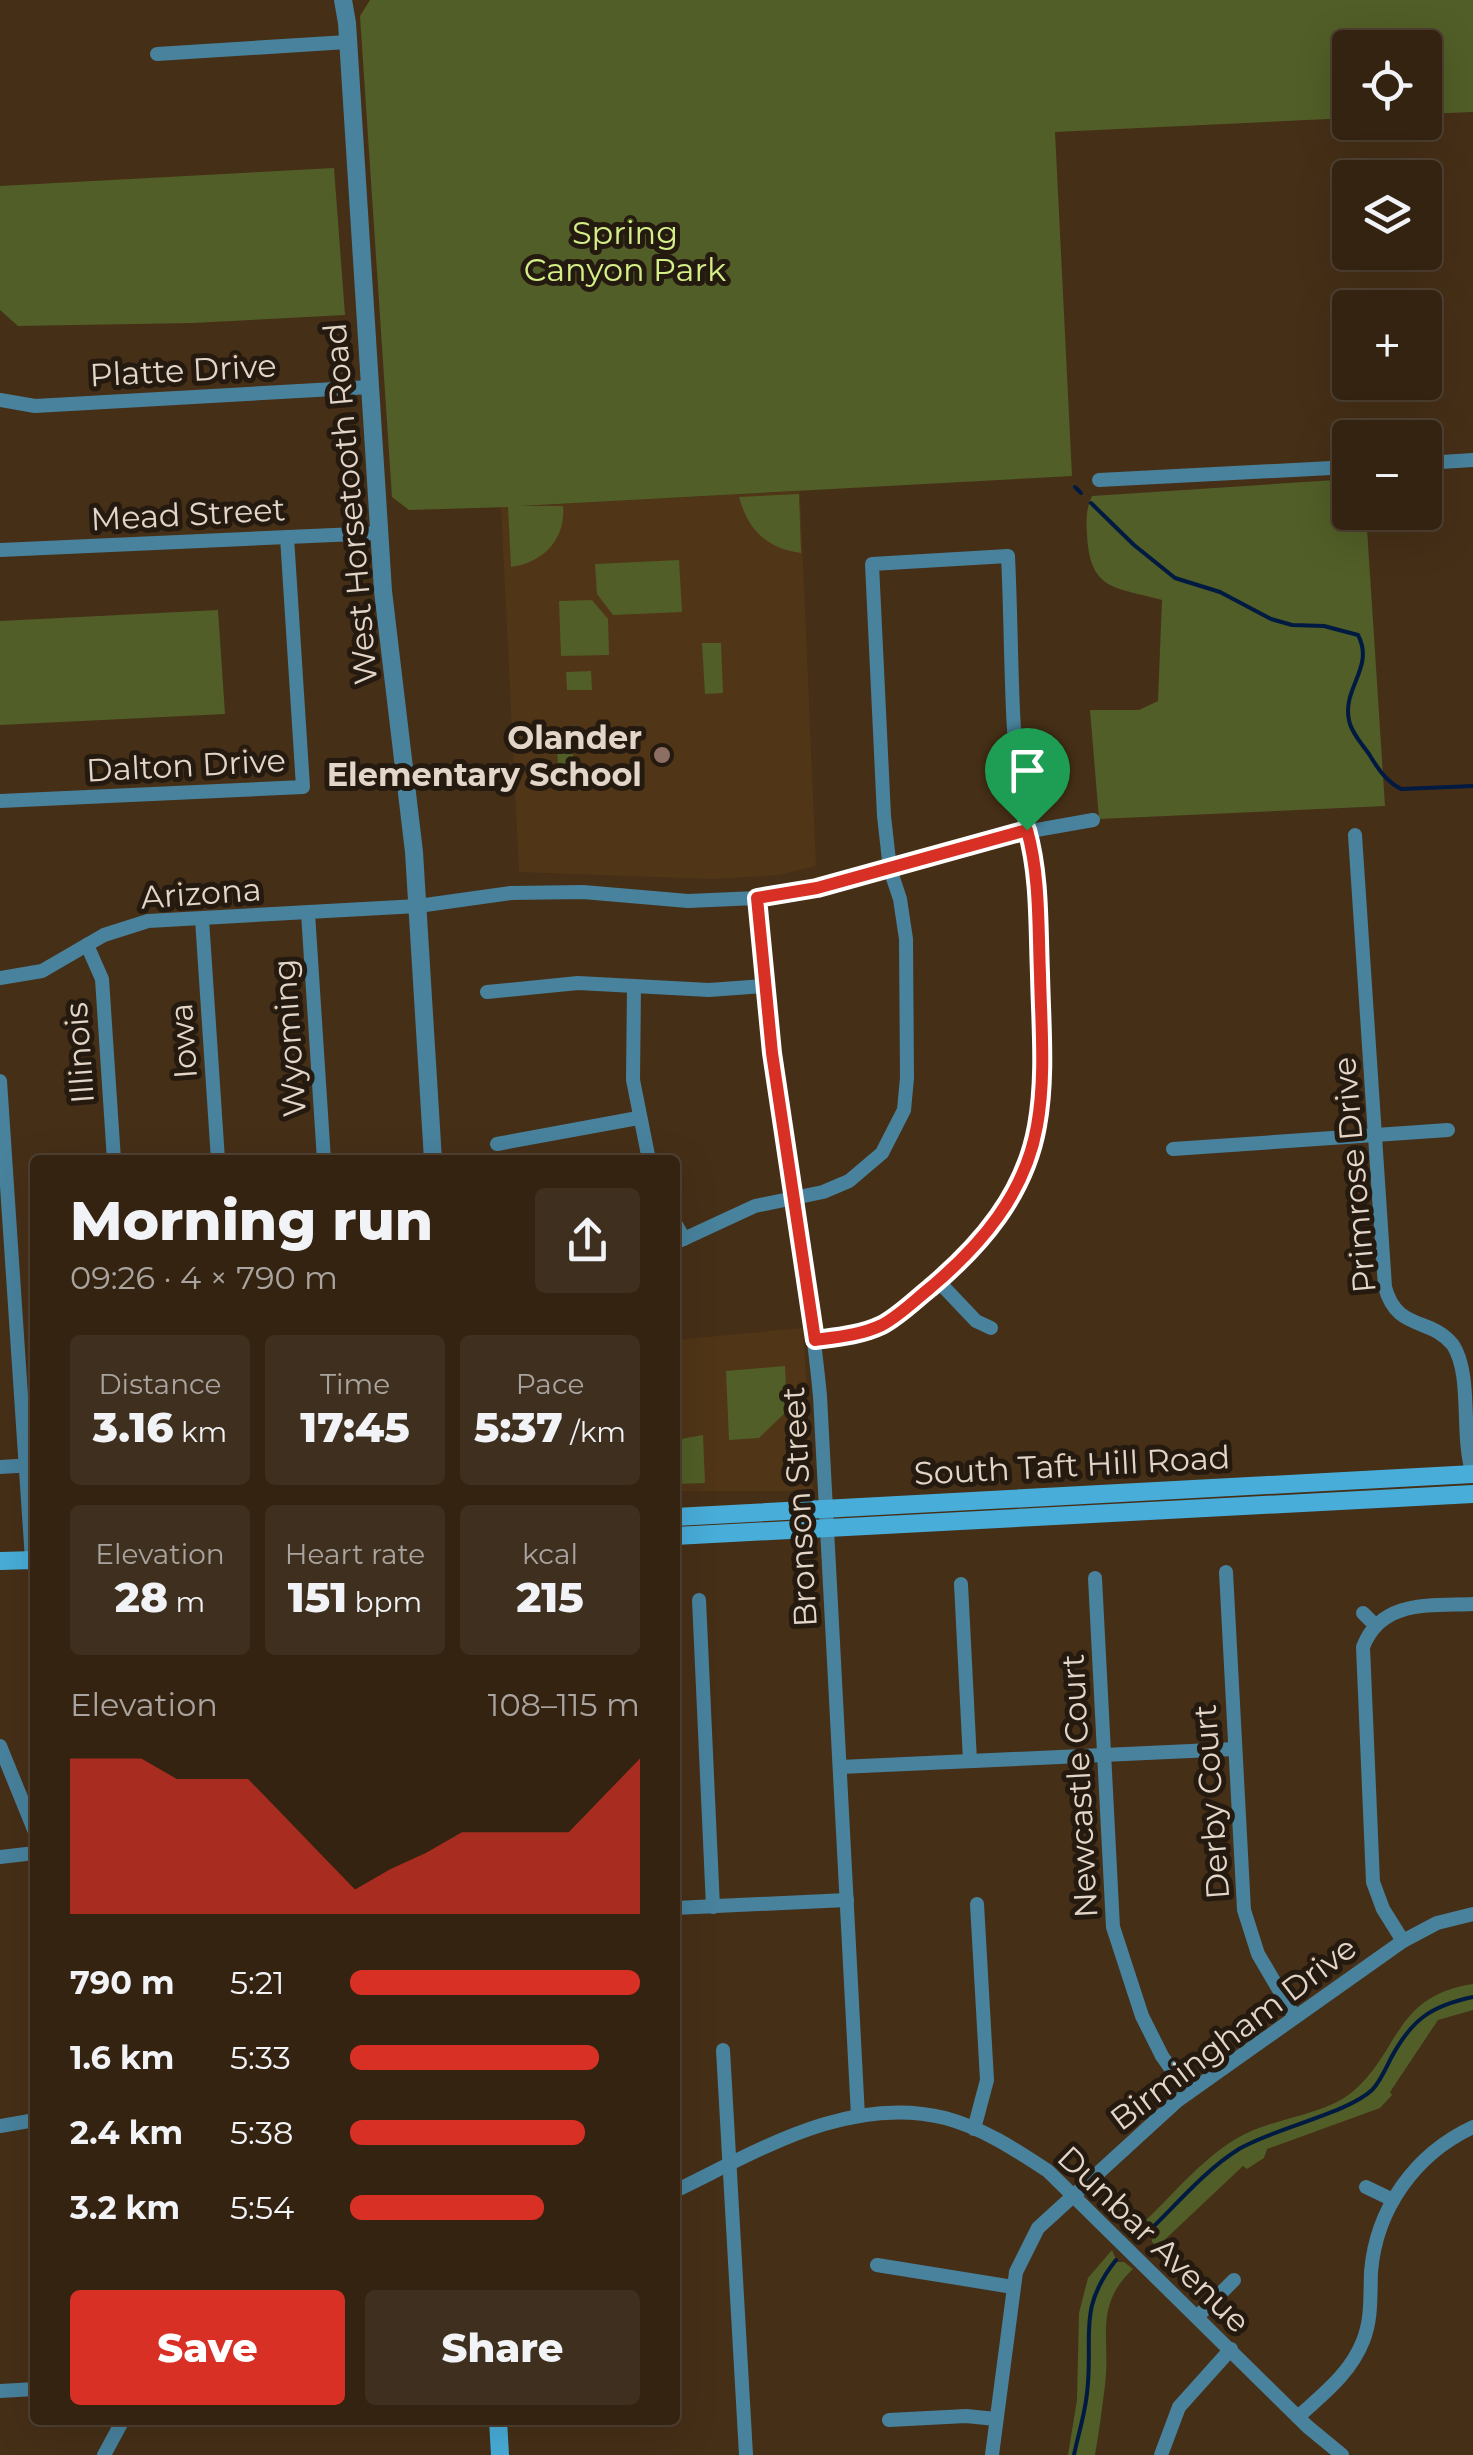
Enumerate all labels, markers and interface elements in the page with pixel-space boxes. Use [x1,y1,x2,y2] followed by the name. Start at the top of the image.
[1332,30,1442,530] map controls
[1332,30,1442,140] button: locate
[1332,160,1442,270] button: layers
[524,213,726,289] park label: Spring Canyon Park
[1332,290,1442,400] button: +
[315,321,385,687] street label: West Horsetooth Road
[89,346,277,394] street label: Platte Drive
[1332,420,1442,530] button: −
[90,489,286,539] street label: Mead Street
[327,718,642,794] place label: Olander Elementary School
[985,728,1070,831] pin
[85,740,287,790] street label: Dalton Drive
[1000,743,1055,798] icon: arrive
[651,744,673,766] marker: Olander Elementary School
[139,869,263,917] street label: Arizona
[264,958,314,1118] street label: Wyoming
[56,1001,102,1105] street label: Illinois
[161,1002,205,1080] street label: Iowa
[1324,1055,1384,1295] street label: Primrose Drive
[70,1187,433,1254] text: Morning run
[535,1188,640,1293] button: share
[70,1258,338,1297] text: 09:26 · 4 × 790 m
[98,1367,222,1401] text: Distance
[320,1367,390,1401] text: Time
[516,1367,584,1401] text: Pace
[773,1386,825,1628] street label: Bronson Street
[93,1401,174,1453] text: 3.16
[300,1401,410,1453] text: 17:45
[474,1401,563,1453] text: 5:37
[174,1415,227,1449] text: km
[563,1415,626,1449] text: /km
[913,1437,1231,1493] street label: South Taft Hill Road
[95,1537,225,1571] text: Elevation
[285,1537,425,1571] text: Heart rate
[522,1537,578,1571] text: kcal
[115,1571,168,1623] text: 28
[288,1571,347,1623] text: 151
[516,1571,584,1623] text: 215
[168,1585,205,1619] text: m
[347,1585,422,1619] text: bpm
[1053,1653,1105,1919] street label: Newcastle Court
[70,1685,218,1724] text: Elevation
[488,1685,640,1724] text: 108–115 m
[1185,1703,1237,1901] street label: Derby Court
[1102,1928,1364,2138] street label: Birmingham Drive
[70,1963,175,2002] text: 790 m
[230,1963,285,2002] text: 5:21
[70,2038,174,2077] text: 1.6 km
[230,2038,291,2077] text: 5:33
[70,2113,183,2152] text: 2.4 km
[230,2113,293,2152] text: 5:38
[1050,2137,1258,2341] street label: Dunbar Avenue
[70,2188,180,2227] text: 3.2 km
[230,2188,294,2227] text: 5:54
[70,2290,345,2405] button: Save
[365,2290,640,2405] button: Share

